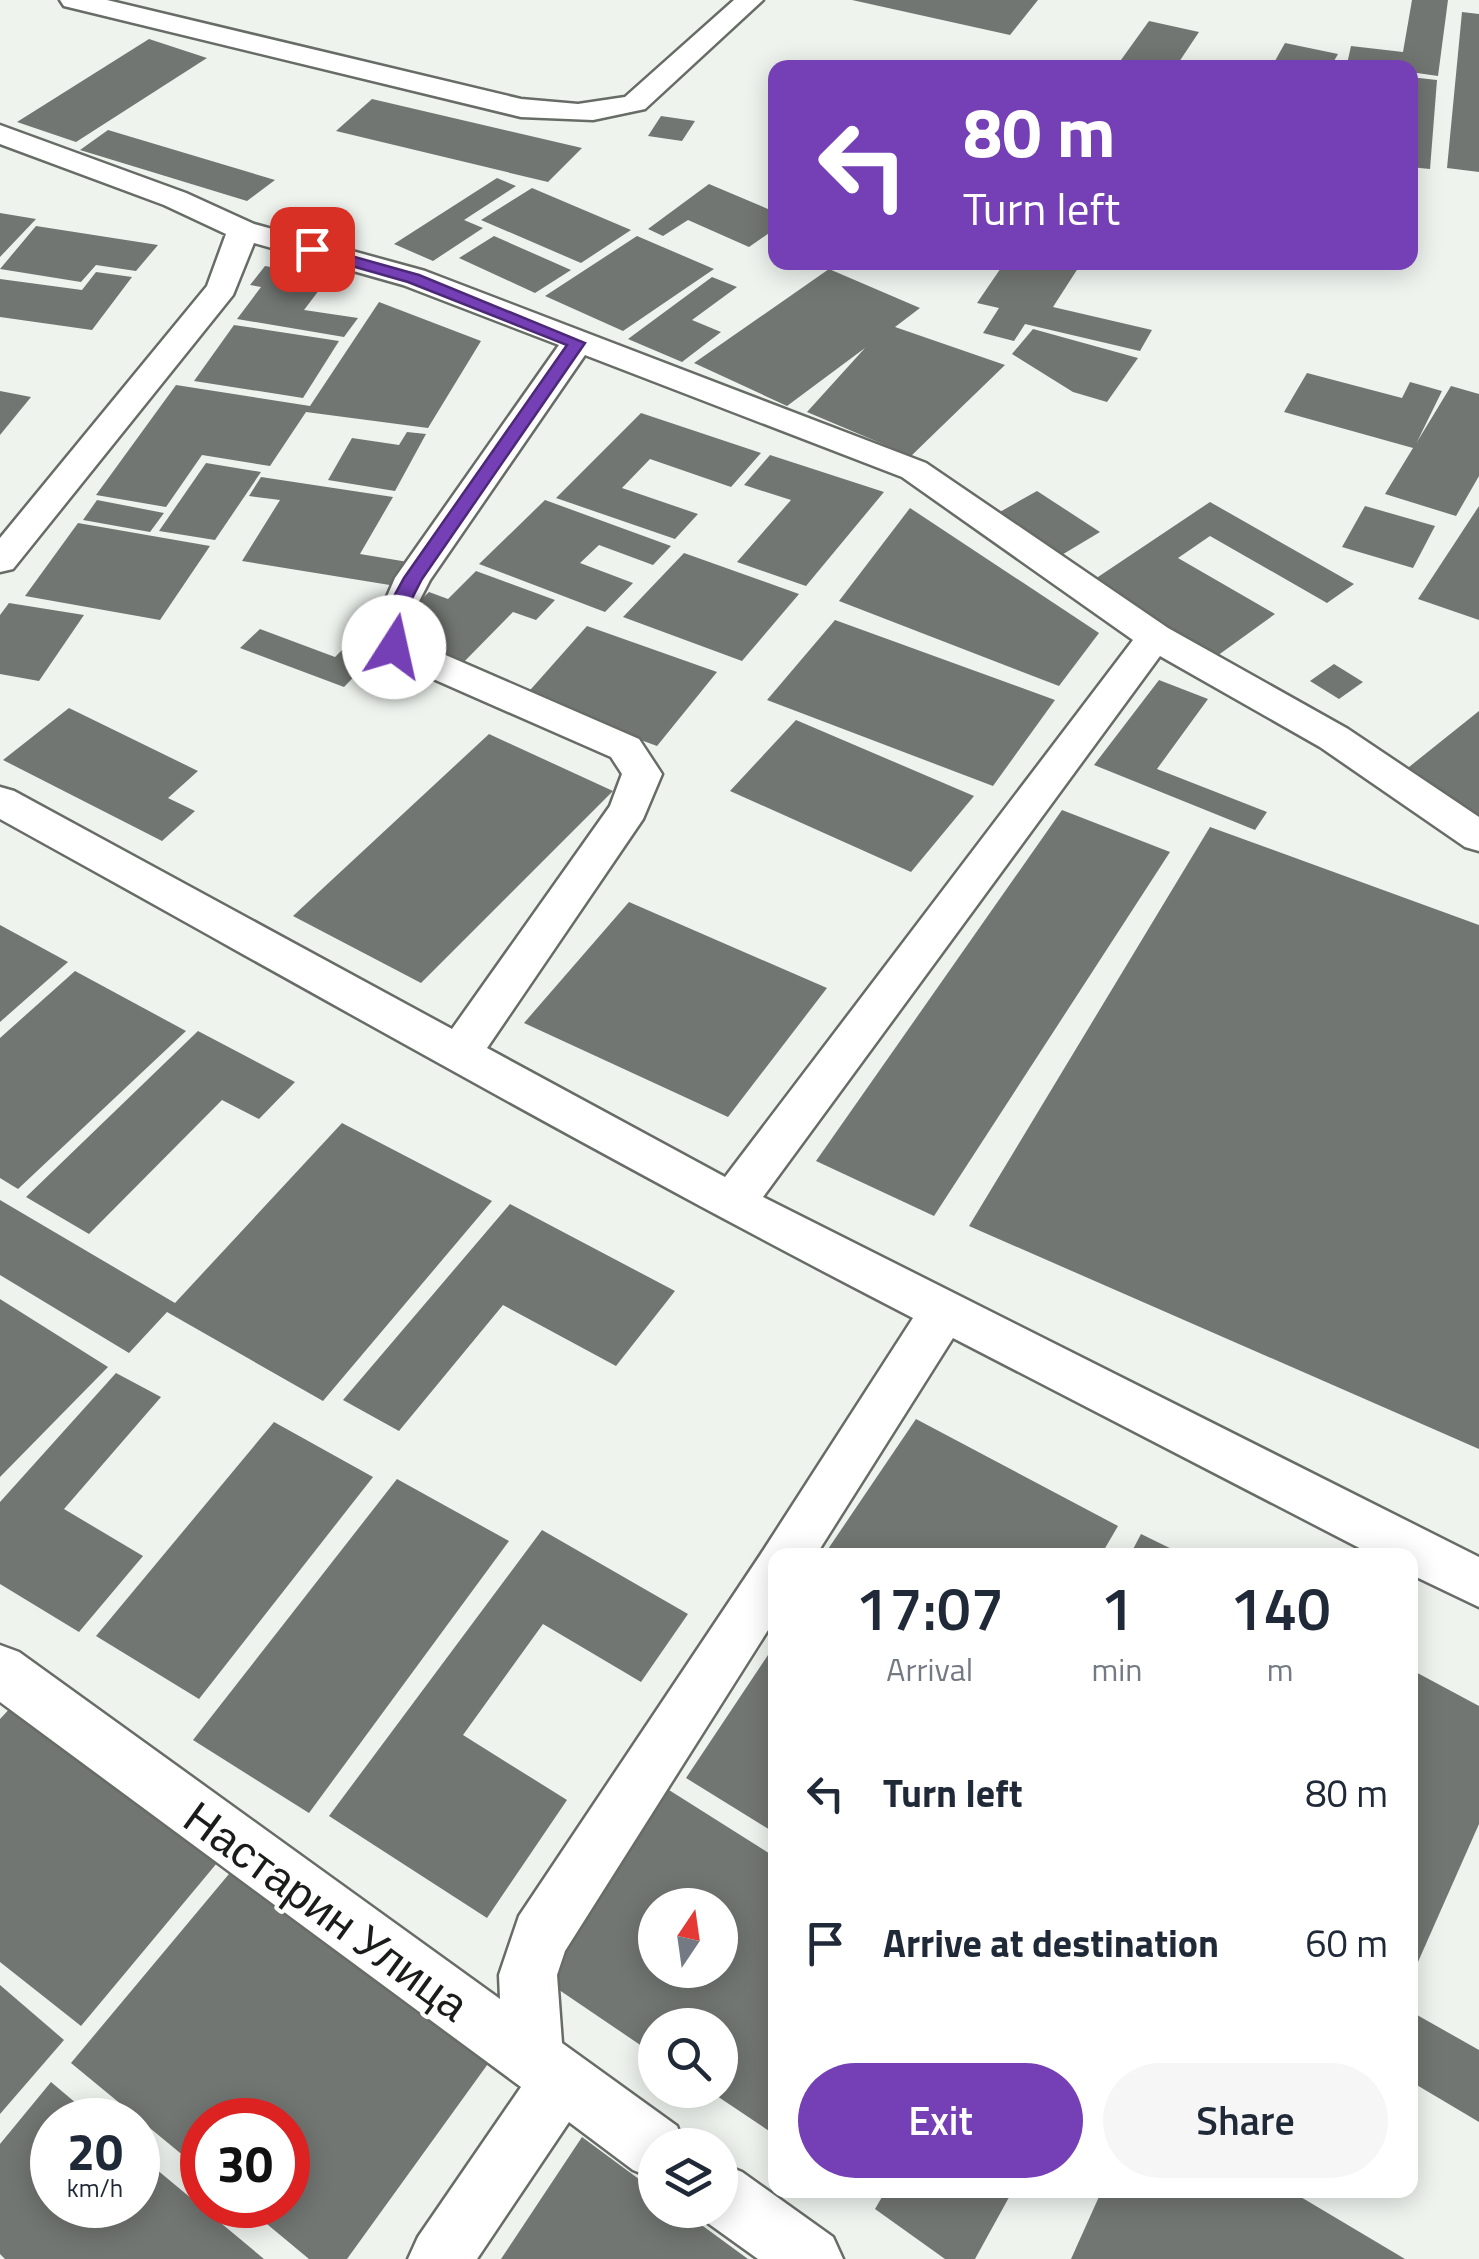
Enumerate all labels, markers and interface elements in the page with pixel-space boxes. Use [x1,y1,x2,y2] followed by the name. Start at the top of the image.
[963,78,1116,184] text: 80 m
[798,100,928,230] icon: left
[963,174,1120,242] text: Turn left
[270,207,355,292] pin
[285,222,340,277] icon: arrive
[342,595,446,699] position arrow
[855,1562,1004,1653] text: 17:07
[1100,1562,1134,1653] text: 1
[1230,1562,1331,1653] text: 140
[886,1645,973,1693] text: Arrival
[1091,1645,1142,1693] text: min
[1267,1645,1294,1693] text: m
[883,1764,1023,1822] text: Turn left
[1305,1764,1388,1822] text: 80 m
[798,1766,853,1821] icon: left
[170,1783,484,2037] street label: Настарин Улица
[638,1888,738,1988] north arrow
[638,1888,738,2228] map controls
[883,1914,1219,1972] text: Arrive at destination
[1305,1914,1388,1972] text: 60 m
[798,1916,853,1971] icon: arrive
[638,2008,738,2108] button: search
[798,2063,1083,2178] button: Exit
[1103,2063,1388,2178] button: Share
[180,2098,310,2228] speed limit sign: 30
[67,2113,123,2189] text: 20
[638,2128,738,2228] button: layers
[67,2169,123,2207] text: km/h

